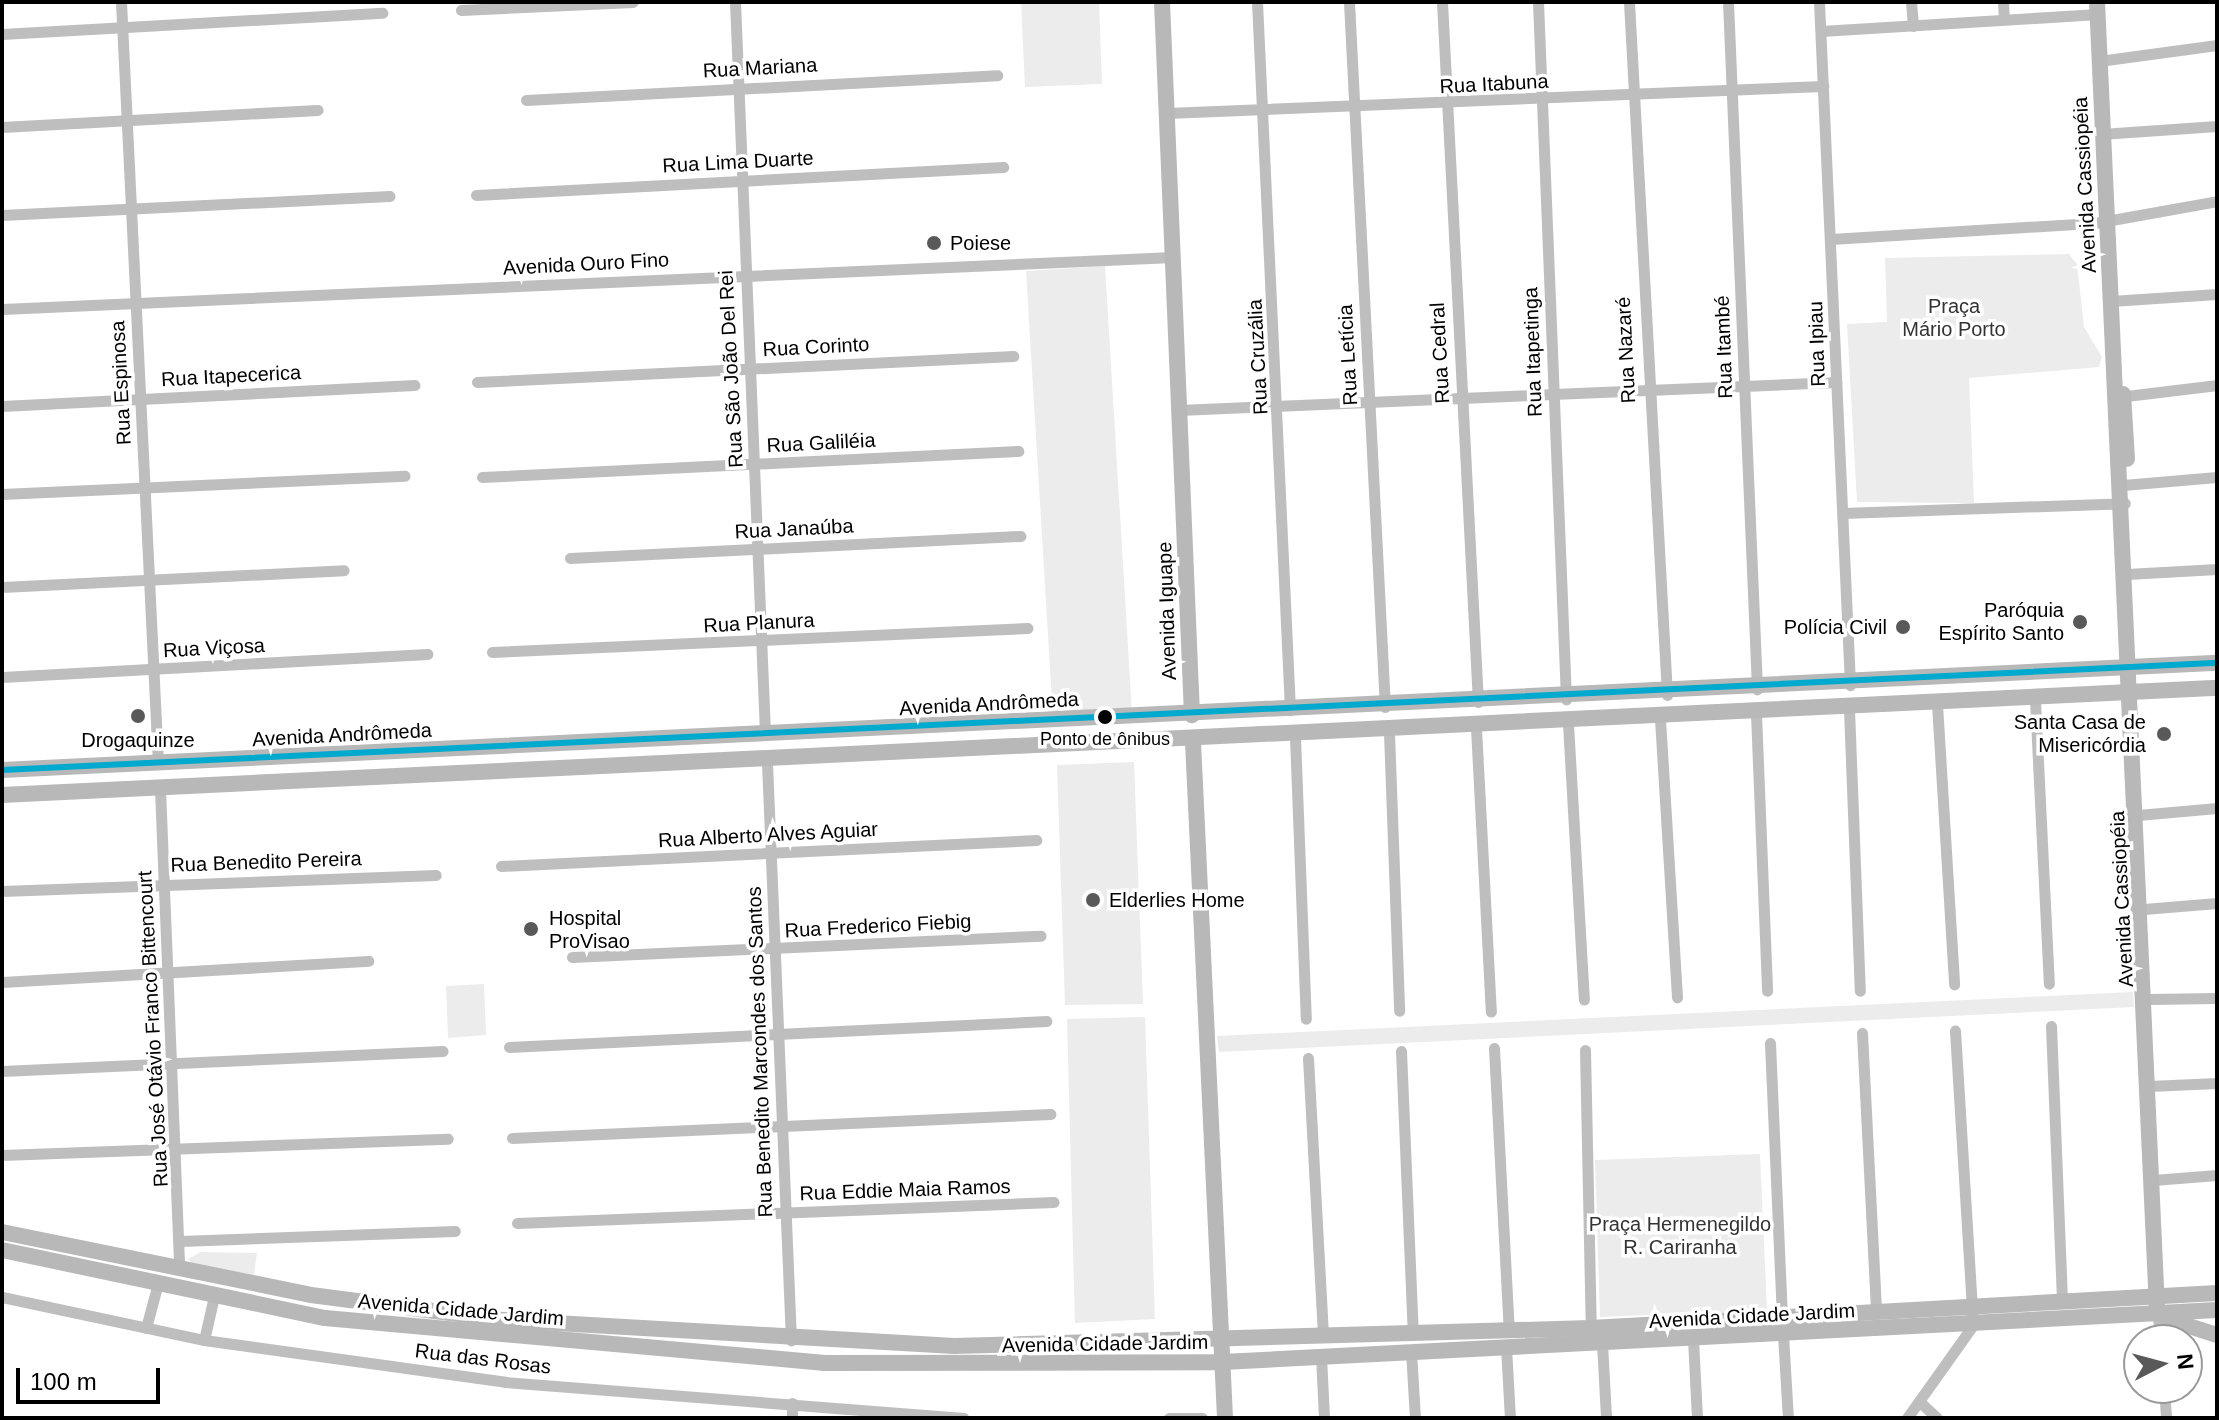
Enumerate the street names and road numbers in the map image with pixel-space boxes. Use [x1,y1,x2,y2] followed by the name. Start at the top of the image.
[702,53,818,83] street label: Rua Mariana
[1439,69,1549,99] street label: Rua Itabuna
[2068,96,2102,274] street label: Avenida Cassiopéia
[662,146,814,178] street label: Rua Lima Duarte
[502,248,670,280] street label: Avenida Ouro Fino
[714,270,748,468] street label: Rua São João Del Rei
[1519,287,1547,417] street label: Rua Itapetinga
[1710,295,1738,399] street label: Rua Itambé
[1611,296,1641,404] street label: Rua Nazaré
[1243,299,1273,415] street label: Rua Cruzália
[1804,301,1830,387] street label: Rua Ipiau
[1425,302,1455,404] street label: Rua Cedral
[1333,304,1363,406] street label: Rua Letícia
[106,320,136,446] street label: Rua Espinosa
[762,332,870,362] street label: Rua Corinto
[160,360,302,392] street label: Rua Itapecerica
[766,428,876,458] street label: Rua Galiléia
[734,514,854,544] street label: Rua Janaúba
[1153,541,1181,681] street label: Avenida Iguape
[703,608,815,638] street label: Rua Planura
[162,633,266,663] street label: Rua Viçosa
[898,687,1080,721] street label: Avenida Andrômeda
[251,718,433,752] street label: Avenida Andrômeda
[2105,810,2139,988] street label: Avenida Cassiopéia
[656,817,880,853] street label: Rua Alberto Alves Aguiar
[170,847,362,877] street label: Rua Benedito Pereira
[133,870,173,1188] street label: Rua José Otávio Franco Bittencourt
[742,886,778,1218] street label: Rua Benedito Marcondes dos Santos
[784,909,972,943] street label: Rua Frederico Fiebig
[799,1174,1011,1206] street label: Rua Eddie Maia Ramos
[357,1289,565,1331] street label: Avenida Cidade Jardim
[1648,1299,1856,1333] street label: Avenida Cidade Jardim
[1002,1330,1208,1358] street label: Avenida Cidade Jardim
[414,1339,552,1379] street label: Rua das Rosas

